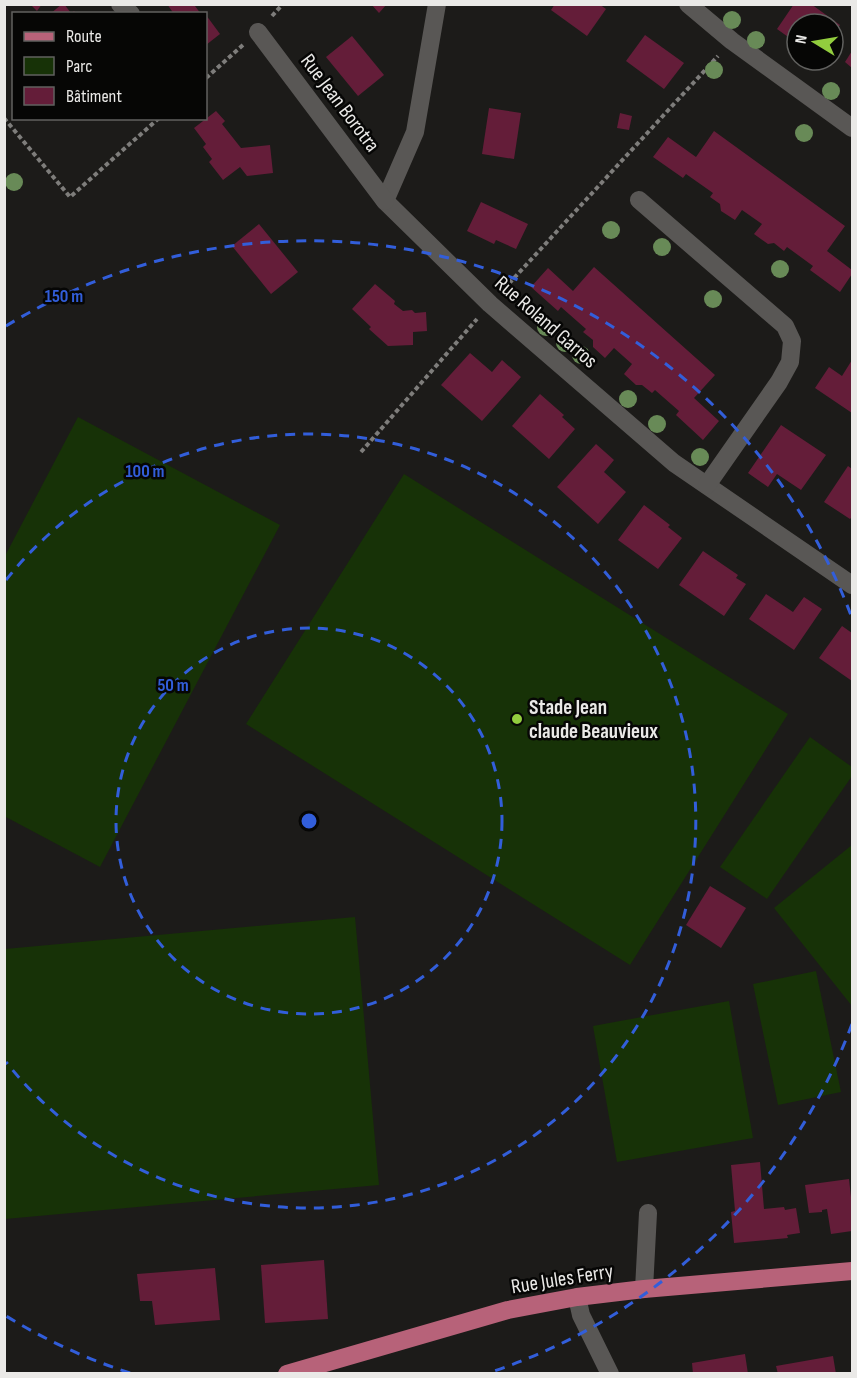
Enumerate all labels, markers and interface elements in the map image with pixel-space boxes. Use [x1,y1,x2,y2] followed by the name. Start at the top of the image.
[12,12,207,120] legend
[785,12,845,72] north arrow
[66,26,102,47] text: Route
[792,33,812,45] text: N
[295,49,385,157] street label: Rue Jean Borotra
[66,56,92,77] text: Parc
[66,86,122,107] text: Bâtiment
[490,271,602,373] street label: Rue Roland Garros
[45,286,83,307] text: 150 m
[126,461,165,482] text: 100 m
[157,675,189,696] text: 50 m
[529,695,658,744] place label: Stade Jean claude Beauvieux
[510,712,524,726] marker: Stade Jean claude Beauvieux
[299,811,319,831] centre of rings
[509,1259,615,1299] street label: Rue Jules Ferry

